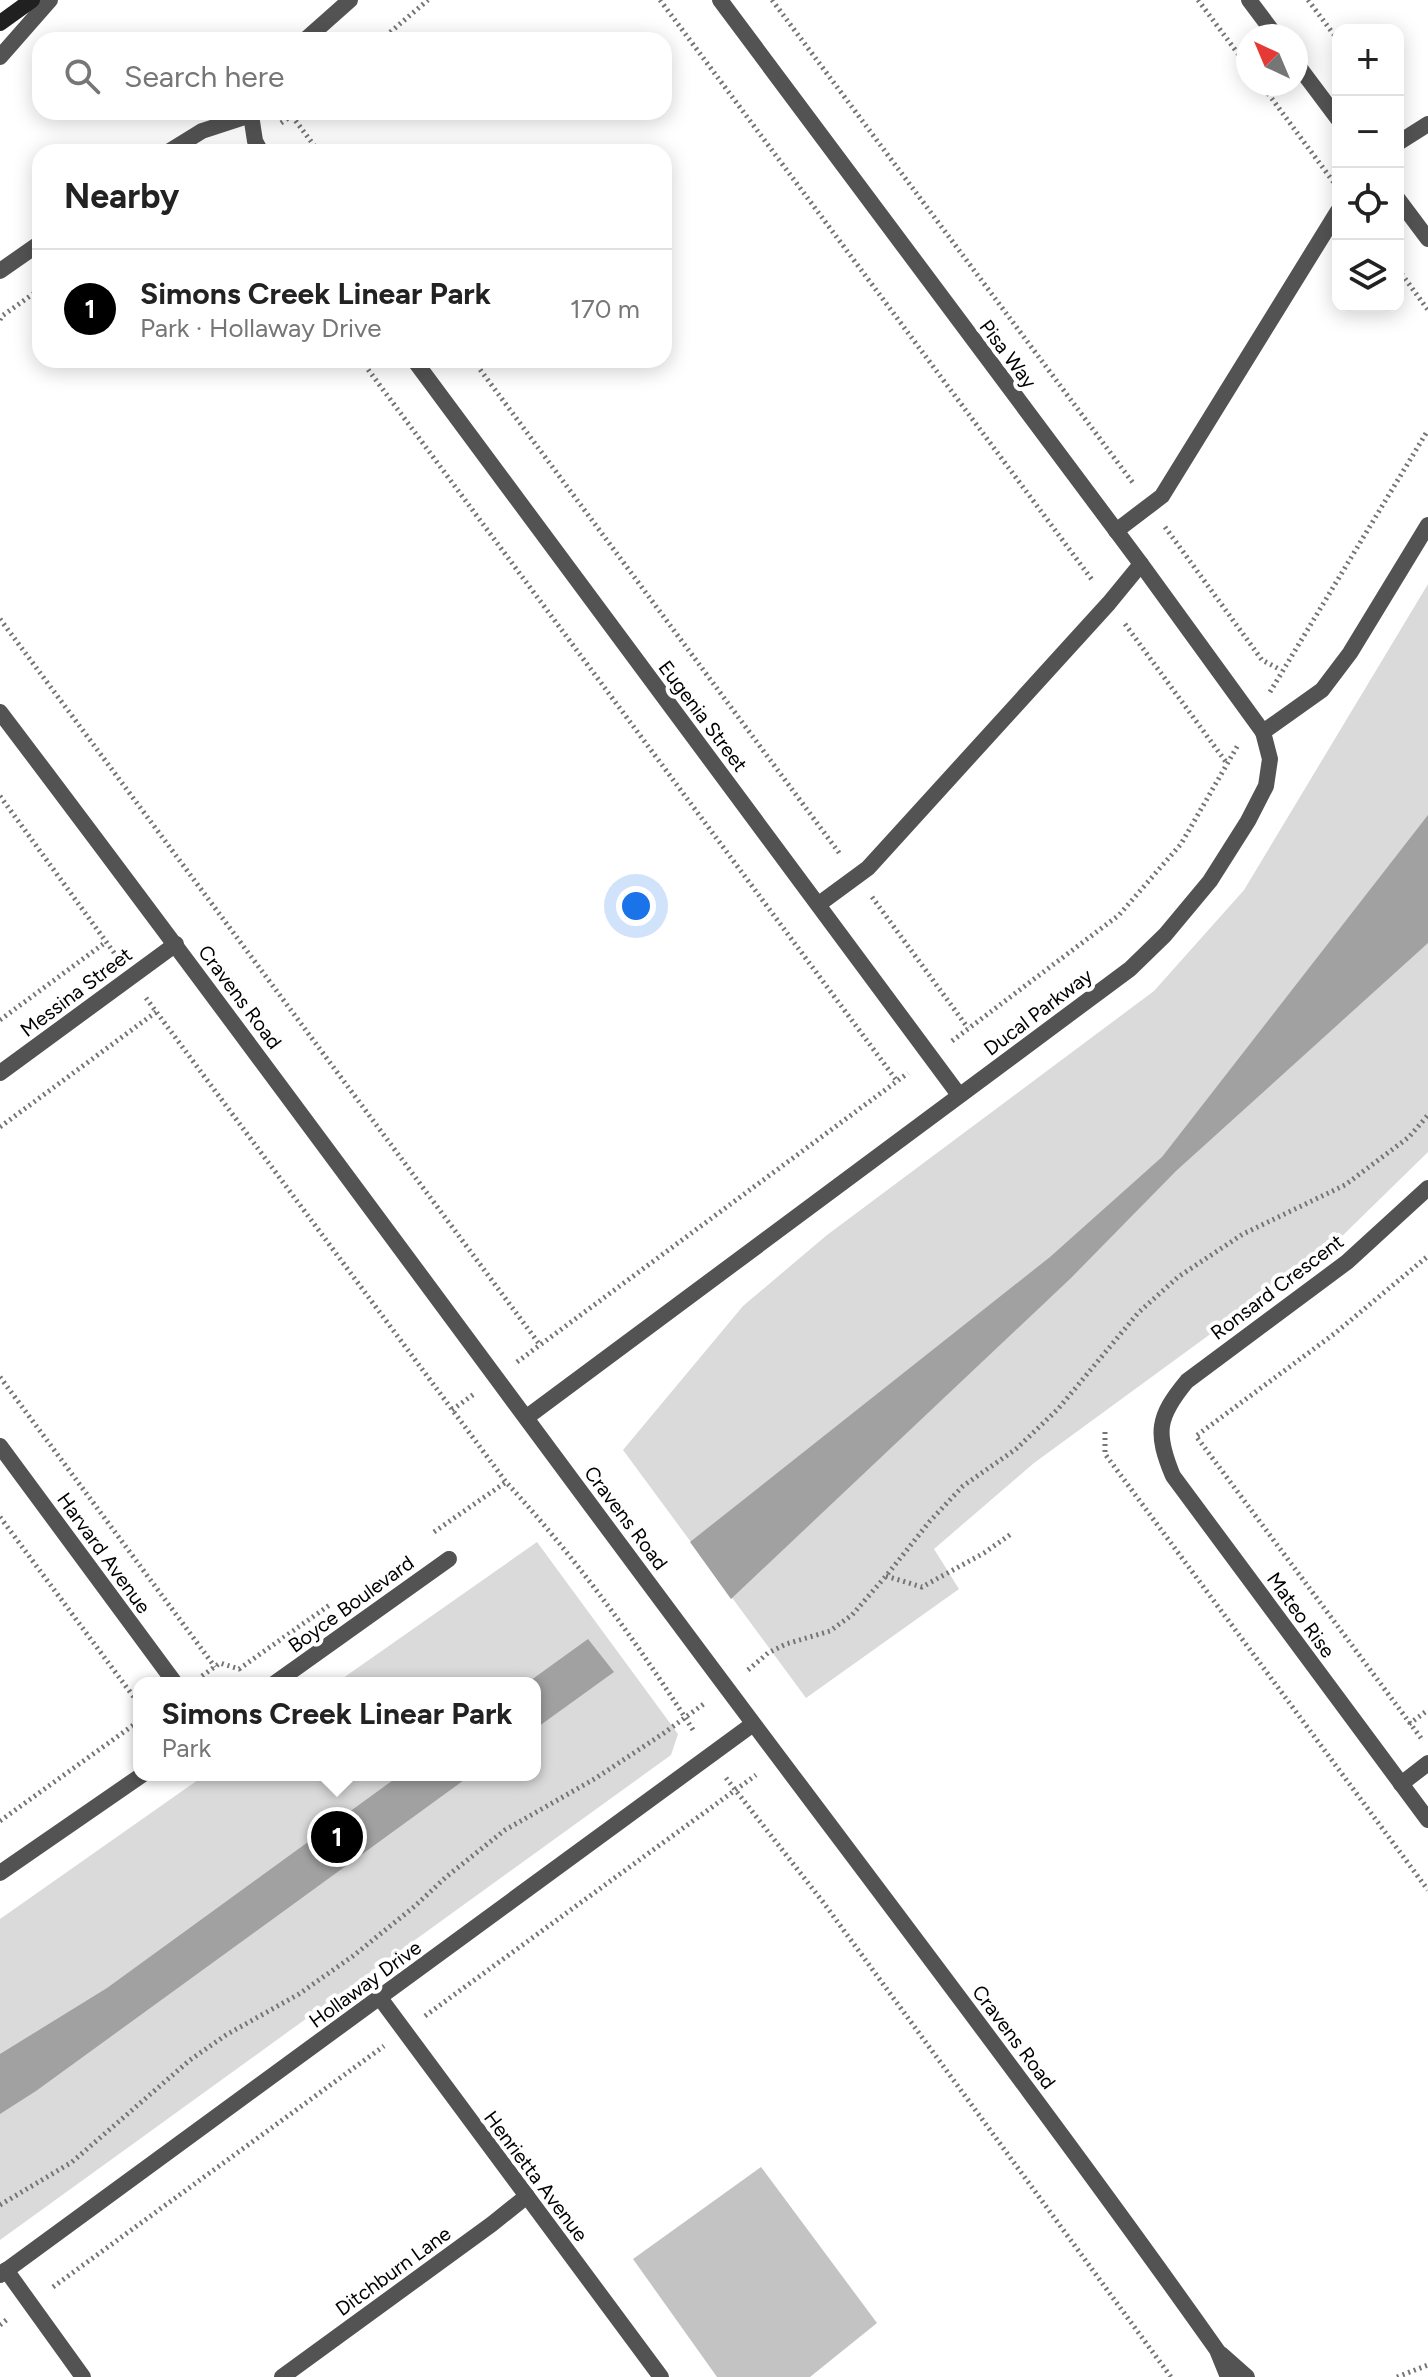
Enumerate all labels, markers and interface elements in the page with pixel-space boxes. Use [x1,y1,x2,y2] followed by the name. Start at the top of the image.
[1236,24,1308,96] north arrow
[1332,24,1404,312] map controls
[1332,24,1404,96] button: +
[32,32,672,120] search box
[60,54,104,98] icon: search
[124,58,284,95] text: Search here
[1332,96,1404,168] button: −
[1332,168,1404,240] button: locate
[64,176,179,217] text: Nearby
[1332,240,1404,312] button: layers
[140,275,491,312] text: Simons Creek Linear Park
[85,293,95,325] text: 1
[570,293,640,325] text: 170 m
[140,312,381,344] text: Park · Hollaway Drive
[974,315,1042,393] street label: Pisa Way
[654,656,752,776] street label: Eugenia Street
[616,886,656,926] your location
[193,940,287,1054] street label: Cravens Road
[16,942,136,1042] street label: Messina Street
[979,963,1097,1061] street label: Ducal Parkway
[1206,1229,1348,1345] street label: Ronsard Crescent
[579,1461,673,1575] street label: Cravens Road
[52,1488,156,1618] street label: Harvard Avenue
[284,1550,418,1658] street label: Boyce Boulevard
[1262,1568,1340,1662] street label: Mateo Rise
[133,1677,541,1781] popup
[162,1695,512,1732] text: Simons Creek Linear Park
[162,1732,211,1764] text: Park
[311,1807,363,1867] pin: 1
[304,1935,426,2033] street label: Hollaway Drive
[967,1980,1061,2094] street label: Cravens Road
[479,2106,593,2246] street label: Henrietta Avenue
[331,2221,455,2321] street label: Ditchburn Lane

